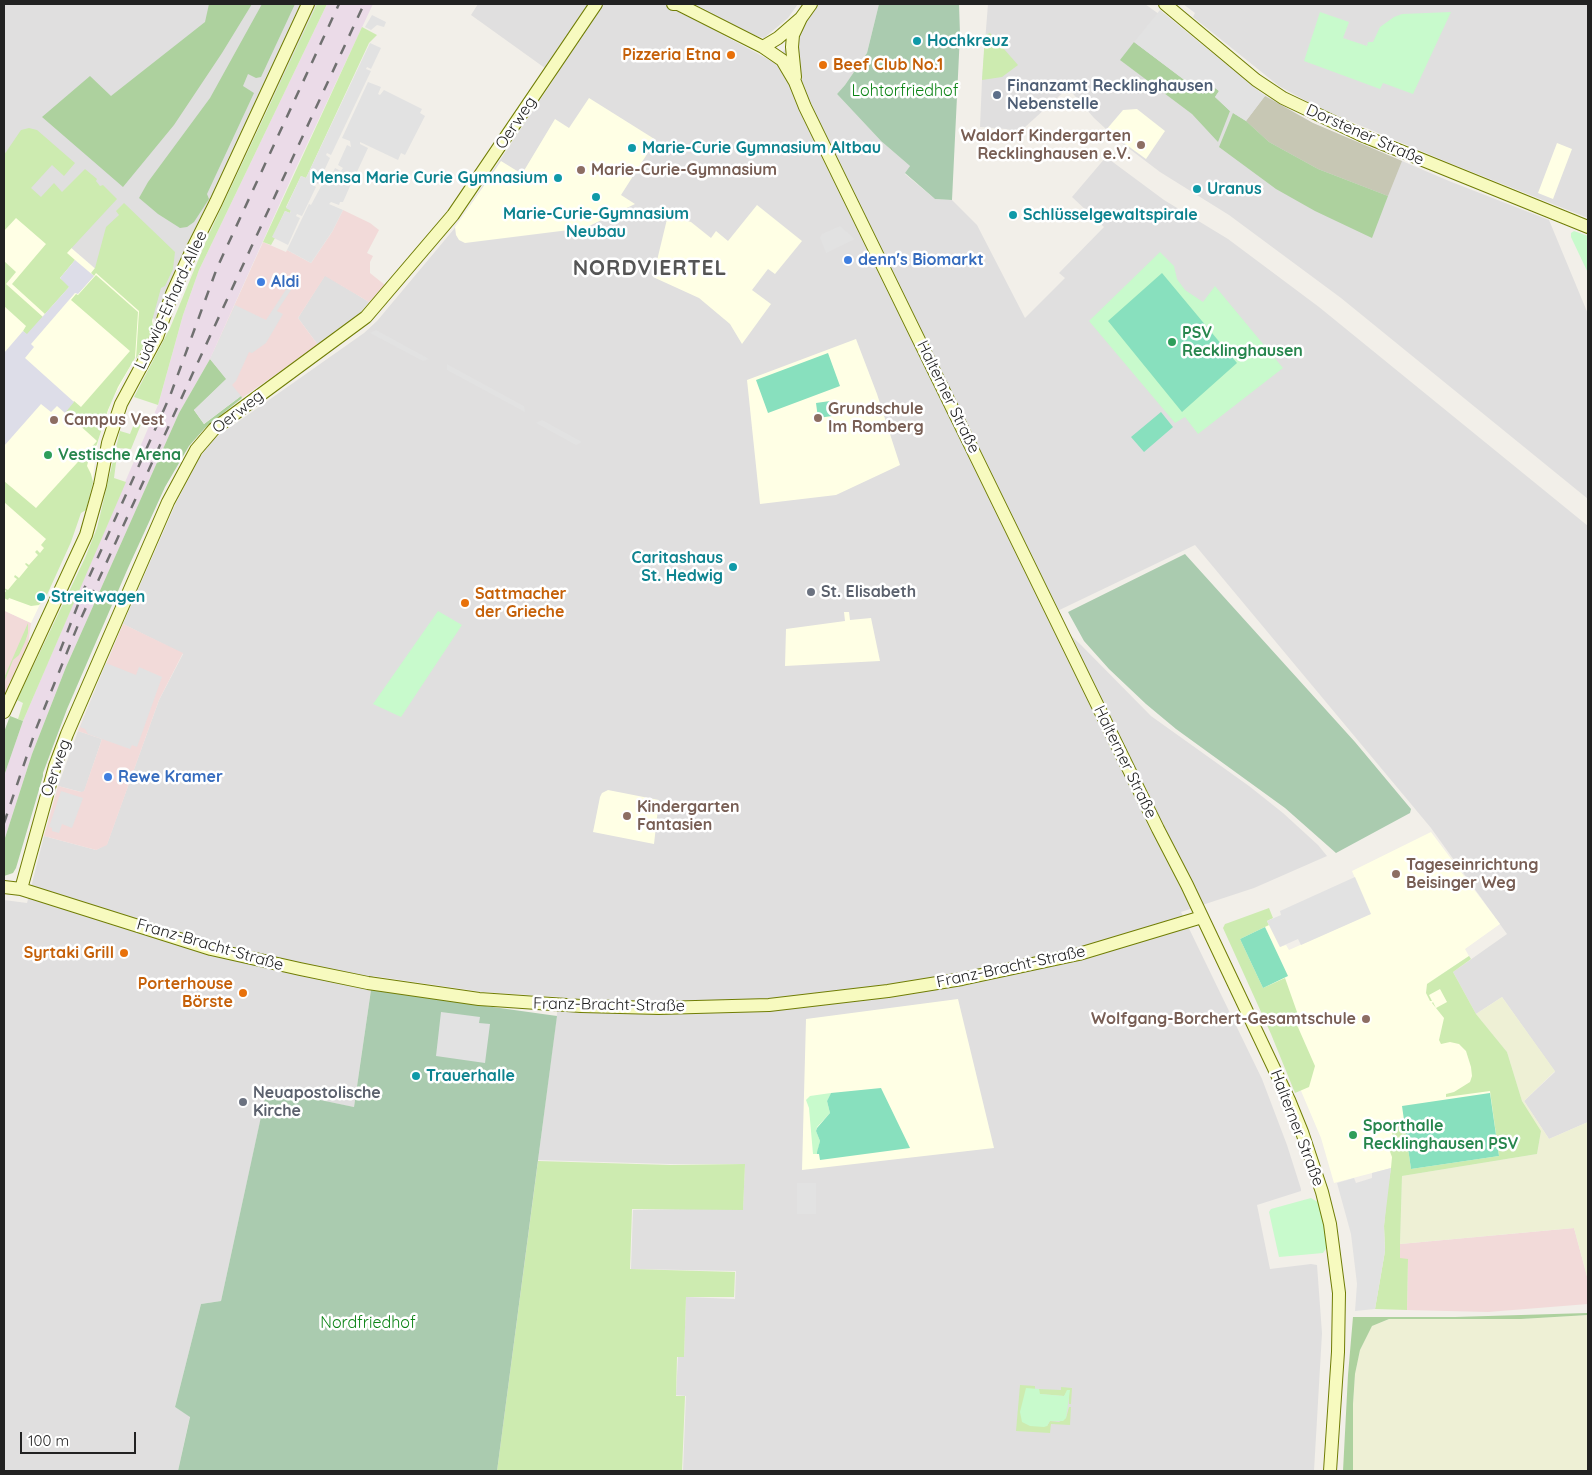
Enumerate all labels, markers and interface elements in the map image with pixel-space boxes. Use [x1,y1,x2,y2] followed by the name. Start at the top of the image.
[927,31,1008,51] place label: Hochkreuz
[911,35,923,47] marker: Hochkreuz
[622,45,721,65] place label: Pizzeria Etna
[725,49,737,61] marker: Pizzeria Etna
[833,55,943,75] place label: Beef Club No.1
[817,59,829,71] marker: Beef Club No.1
[1007,76,1213,114] place label: Finanzamt Recklinghausen Nebenstelle
[851,81,959,101] park label: Lohtorfriedhof
[991,89,1003,101] marker: Finanzamt Recklinghausen Nebenstelle
[491,93,541,153] street label: Oerweg
[1303,100,1427,170] street label: Dorstener Straße
[961,126,1131,164] place label: Waldorf Kindergarten Recklinghausen e.V.
[642,138,881,158] place label: Marie-Curie Gymnasium Altbau
[1135,139,1147,151] marker: Waldorf Kindergarten Recklinghausen e.V.
[626,142,638,154] marker: Marie-Curie Gymnasium Altbau
[591,160,777,180] place label: Marie-Curie-Gymnasium
[575,164,587,176] marker: Marie-Curie-Gymnasium
[311,168,548,188] place label: Mensa Marie Curie Gymnasium
[552,172,564,184] marker: Mensa Marie Curie Gymnasium
[1207,179,1262,199] place label: Uranus
[1191,183,1203,195] marker: Uranus
[590,191,602,203] marker: Marie-Curie-Gymnasium Neubau
[503,204,689,242] place label: Marie-Curie-Gymnasium Neubau
[1023,205,1198,225] place label: Schlüsselgewaltspirale
[1007,209,1019,221] marker: Schlüsselgewaltspirale
[131,228,211,372] street label: Ludwig-Erhard-Allee
[858,250,984,270] place label: denn's Biomarkt
[842,254,854,266] marker: denn's Biomarkt
[571,256,729,282] district label: NORDVIERTEL
[271,272,299,292] place label: Aldi
[255,276,267,288] marker: Aldi
[1182,323,1303,361] place label: PSV Recklinghausen
[1166,336,1178,348] marker: PSV Recklinghausen
[912,338,984,456] street label: Halterner Straße
[209,386,267,438] street label: Oerweg
[828,399,924,437] place label: Grundschule Im Romberg
[64,410,165,430] place label: Campus Vest
[812,412,824,424] marker: Grundschule Im Romberg
[48,414,60,426] marker: Campus Vest
[58,445,181,465] place label: Vestische Arena
[42,449,54,461] marker: Vestische Arena
[632,548,723,586] place label: Caritashaus St. Hedwig
[727,561,739,573] marker: Caritashaus St. Hedwig
[821,582,916,602] place label: St. Elisabeth
[475,584,567,622] place label: Sattmacher der Grieche
[805,586,817,598] marker: St. Elisabeth
[51,587,145,607] place label: Streitwagen
[35,591,47,603] marker: Streitwagen
[459,597,471,609] marker: Sattmacher der Grieche
[1089,703,1161,821] street label: Halterner Straße
[37,737,75,799] street label: Oerweg
[118,767,223,787] place label: Rewe Kramer
[102,771,114,783] marker: Rewe Kramer
[637,797,740,835] place label: Kindergarten Fantasien
[621,810,633,822] marker: Kindergarten Fantasien
[1406,855,1538,893] place label: Tageseinrichtung Beisinger Weg
[1390,868,1402,880] marker: Tageseinrichtung Beisinger Weg
[134,915,286,975] street label: Franz-Bracht-Straße
[935,942,1087,992] street label: Franz-Bracht-Straße
[24,943,114,963] place label: Syrtaki Grill
[118,947,130,959] marker: Syrtaki Grill
[138,974,233,1012] place label: Porterhouse Börste
[237,987,249,999] marker: Porterhouse Börste
[533,994,685,1016] street label: Franz-Bracht-Straße
[1091,1009,1356,1029] place label: Wolfgang-Borchert-Gesamtschule
[1360,1013,1372,1025] marker: Wolfgang-Borchert-Gesamtschule
[426,1066,515,1086] place label: Trauerhalle
[1266,1067,1328,1189] street label: Halterner Straße
[410,1070,422,1082] marker: Trauerhalle
[253,1083,381,1121] place label: Neuapostolische Kirche
[237,1096,249,1108] marker: Neuapostolische Kirche
[1363,1116,1518,1154] place label: Sporthalle Recklinghausen PSV
[1347,1129,1359,1141] marker: Sporthalle Recklinghausen PSV
[320,1313,416,1333] park label: Nordfriedhof
[22,1422,139,1454] scale bar
[28,1431,69,1450] text: 100 m

